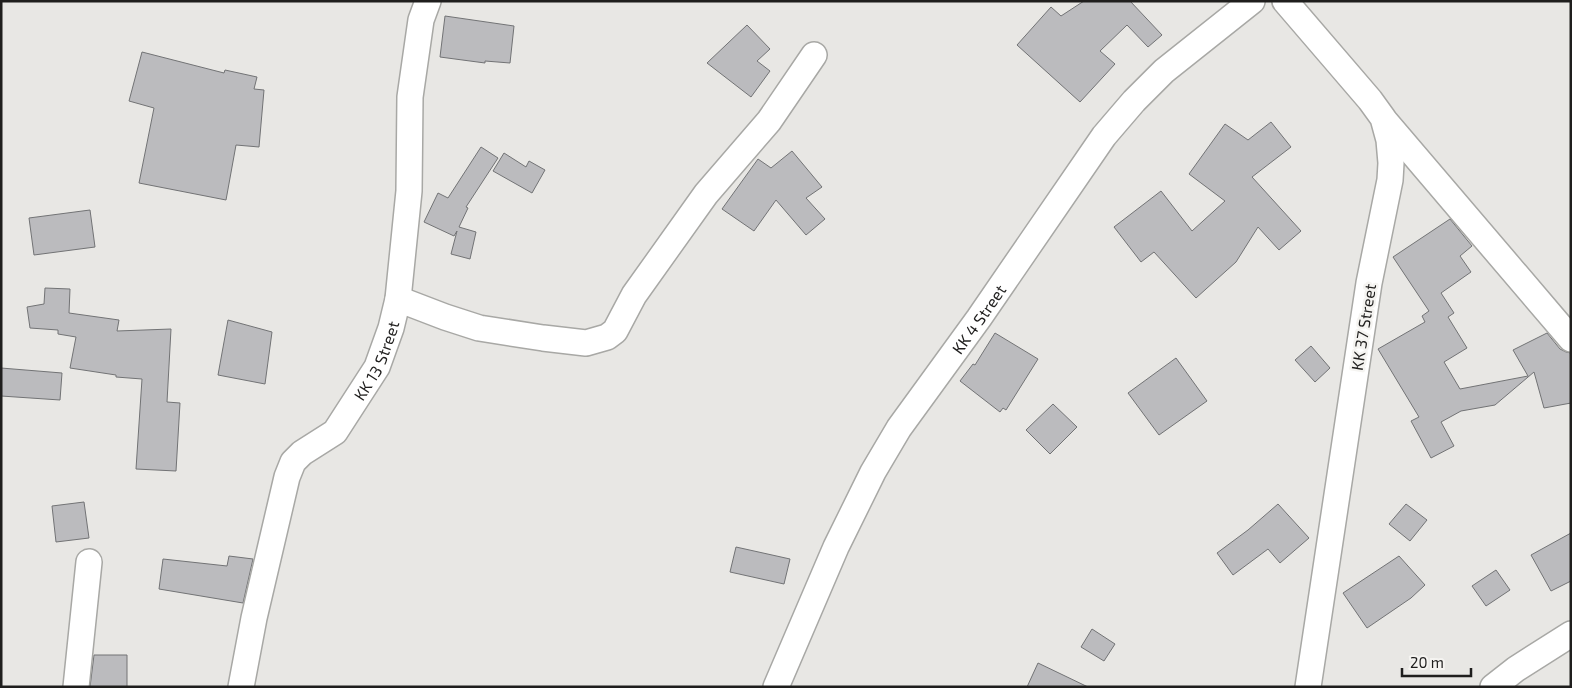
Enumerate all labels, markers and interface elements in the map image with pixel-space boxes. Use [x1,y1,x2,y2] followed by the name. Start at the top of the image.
[947,280,1009,357] street label: KK 4 Street
[1347,282,1379,372] street label: KK 37 Street
[349,319,402,403] street label: KK 13 Street
[1402,646,1471,678] scale bar
[1410,653,1444,671] text: 20 m

